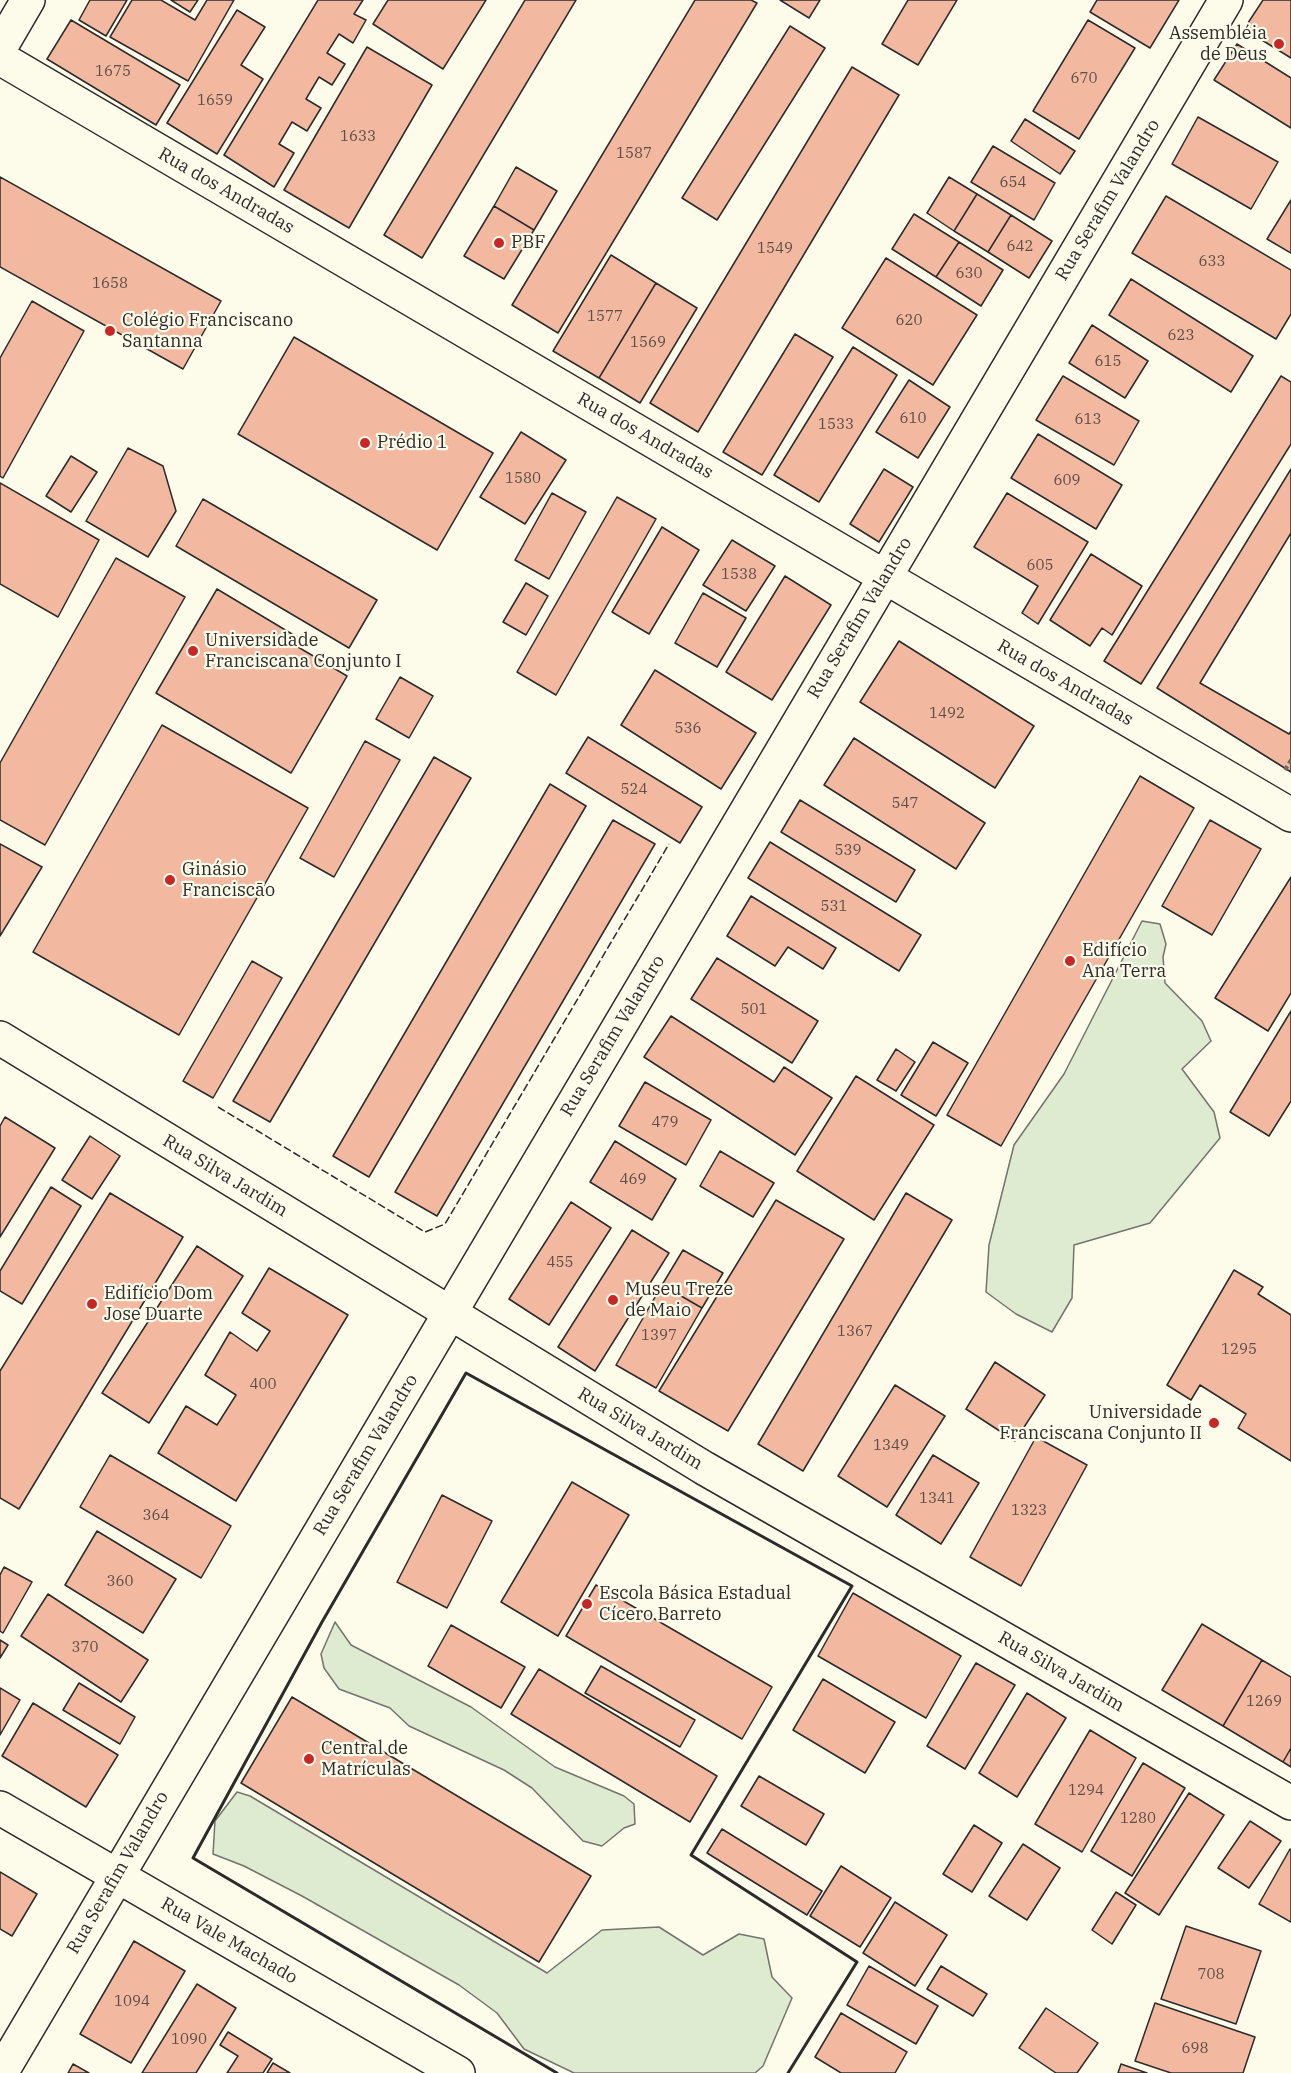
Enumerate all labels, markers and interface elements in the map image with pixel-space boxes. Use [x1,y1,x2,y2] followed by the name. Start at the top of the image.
[1169,23,1267,66] place label: Assembléia de Deus
[1272,37,1286,51] marker: Assembléia de Deus
[95,63,131,81] house number: 1675
[1071,70,1097,88] house number: 670
[197,92,233,110] house number: 1659
[1051,115,1165,285] street label: Rua Serafim Valandro
[340,128,376,146] house number: 1633
[154,143,298,239] street label: Rua dos Andradas
[616,145,652,163] house number: 1587
[1000,174,1026,192] house number: 654
[511,232,546,254] place label: PBF
[492,236,506,250] marker: PBF
[1007,238,1033,256] house number: 642
[757,240,793,258] house number: 1549
[1199,253,1225,271] house number: 633
[956,265,982,283] house number: 630
[92,275,128,293] house number: 1658
[587,308,623,326] house number: 1577
[122,310,293,352] place label: Colégio Franciscano Santanna
[896,312,922,330] house number: 620
[103,324,117,338] marker: Colégio Franciscano Santanna
[1168,327,1194,345] house number: 623
[630,334,666,352] house number: 1569
[1095,353,1121,371] house number: 615
[573,388,717,484] street label: Rua dos Andradas
[900,410,926,428] house number: 610
[1075,411,1101,429] house number: 613
[818,416,854,434] house number: 1533
[377,432,448,454] place label: Prédio 1
[358,436,372,450] marker: Prédio 1
[505,470,541,488] house number: 1580
[1054,472,1080,490] house number: 609
[803,533,917,703] street label: Rua Serafim Valandro
[1027,557,1053,575] house number: 605
[721,566,757,584] house number: 1538
[205,630,402,672] place label: Universidade Franciscana Conjunto I
[993,635,1137,731] street label: Rua dos Andradas
[186,644,200,658] marker: Universidade Franciscana Conjunto I
[929,705,965,723] house number: 1492
[675,720,701,738] house number: 536
[621,781,647,799] house number: 524
[892,795,918,813] house number: 547
[835,842,861,860] house number: 539
[182,859,275,902] place label: Ginásio Franciscão
[163,873,177,887] marker: Ginásio Franciscão
[821,898,847,916] house number: 531
[1082,940,1166,982] place label: Edifício Ana Terra
[556,951,670,1121] street label: Rua Serafim Valandro
[1063,954,1077,968] marker: Edifício Ana Terra
[741,1001,767,1019] house number: 501
[652,1114,678,1132] house number: 479
[159,1130,291,1222] street label: Rua Silva Jardim
[620,1171,646,1189] house number: 469
[547,1254,573,1272] house number: 455
[625,1279,733,1322] place label: Museu Treze de Maio
[104,1283,213,1326] place label: Edifício Dom Jose Duarte
[606,1293,620,1307] marker: Museu Treze de Maio
[85,1297,99,1311] marker: Edifício Dom Jose Duarte
[837,1323,873,1341] house number: 1367
[641,1327,677,1345] house number: 1397
[1221,1341,1257,1359] house number: 1295
[309,1370,423,1540] street label: Rua Serafim Valandro
[250,1376,276,1394] house number: 400
[574,1383,706,1475] street label: Rua Silva Jardim
[999,1402,1202,1444] place label: Universidade Franciscana Conjunto II
[1207,1416,1221,1430] marker: Universidade Franciscana Conjunto II
[873,1437,909,1455] house number: 1349
[919,1490,955,1508] house number: 1341
[1011,1502,1047,1520] house number: 1323
[143,1507,169,1525] house number: 364
[107,1573,133,1591] house number: 360
[599,1583,791,1626] place label: Escola Básica Estadual Cícero Barreto
[580,1597,594,1611] marker: Escola Básica Estadual Cícero Barreto
[994,1627,1128,1717] street label: Rua Silva Jardim
[72,1639,98,1657] house number: 370
[1246,1693,1282,1711] house number: 1269
[321,1738,411,1780] place label: Central de Matrículas
[302,1752,316,1766] marker: Central de Matrículas
[1068,1782,1104,1800] house number: 1294
[63,1788,173,1958] street label: Rua Serafim Valandro
[1120,1810,1156,1828] house number: 1280
[157,1893,301,1989] street label: Rua Vale Machado
[1198,1966,1224,1984] house number: 708
[114,1993,150,2011] house number: 1094
[171,2031,207,2049] house number: 1090
[1182,2040,1208,2058] house number: 698

